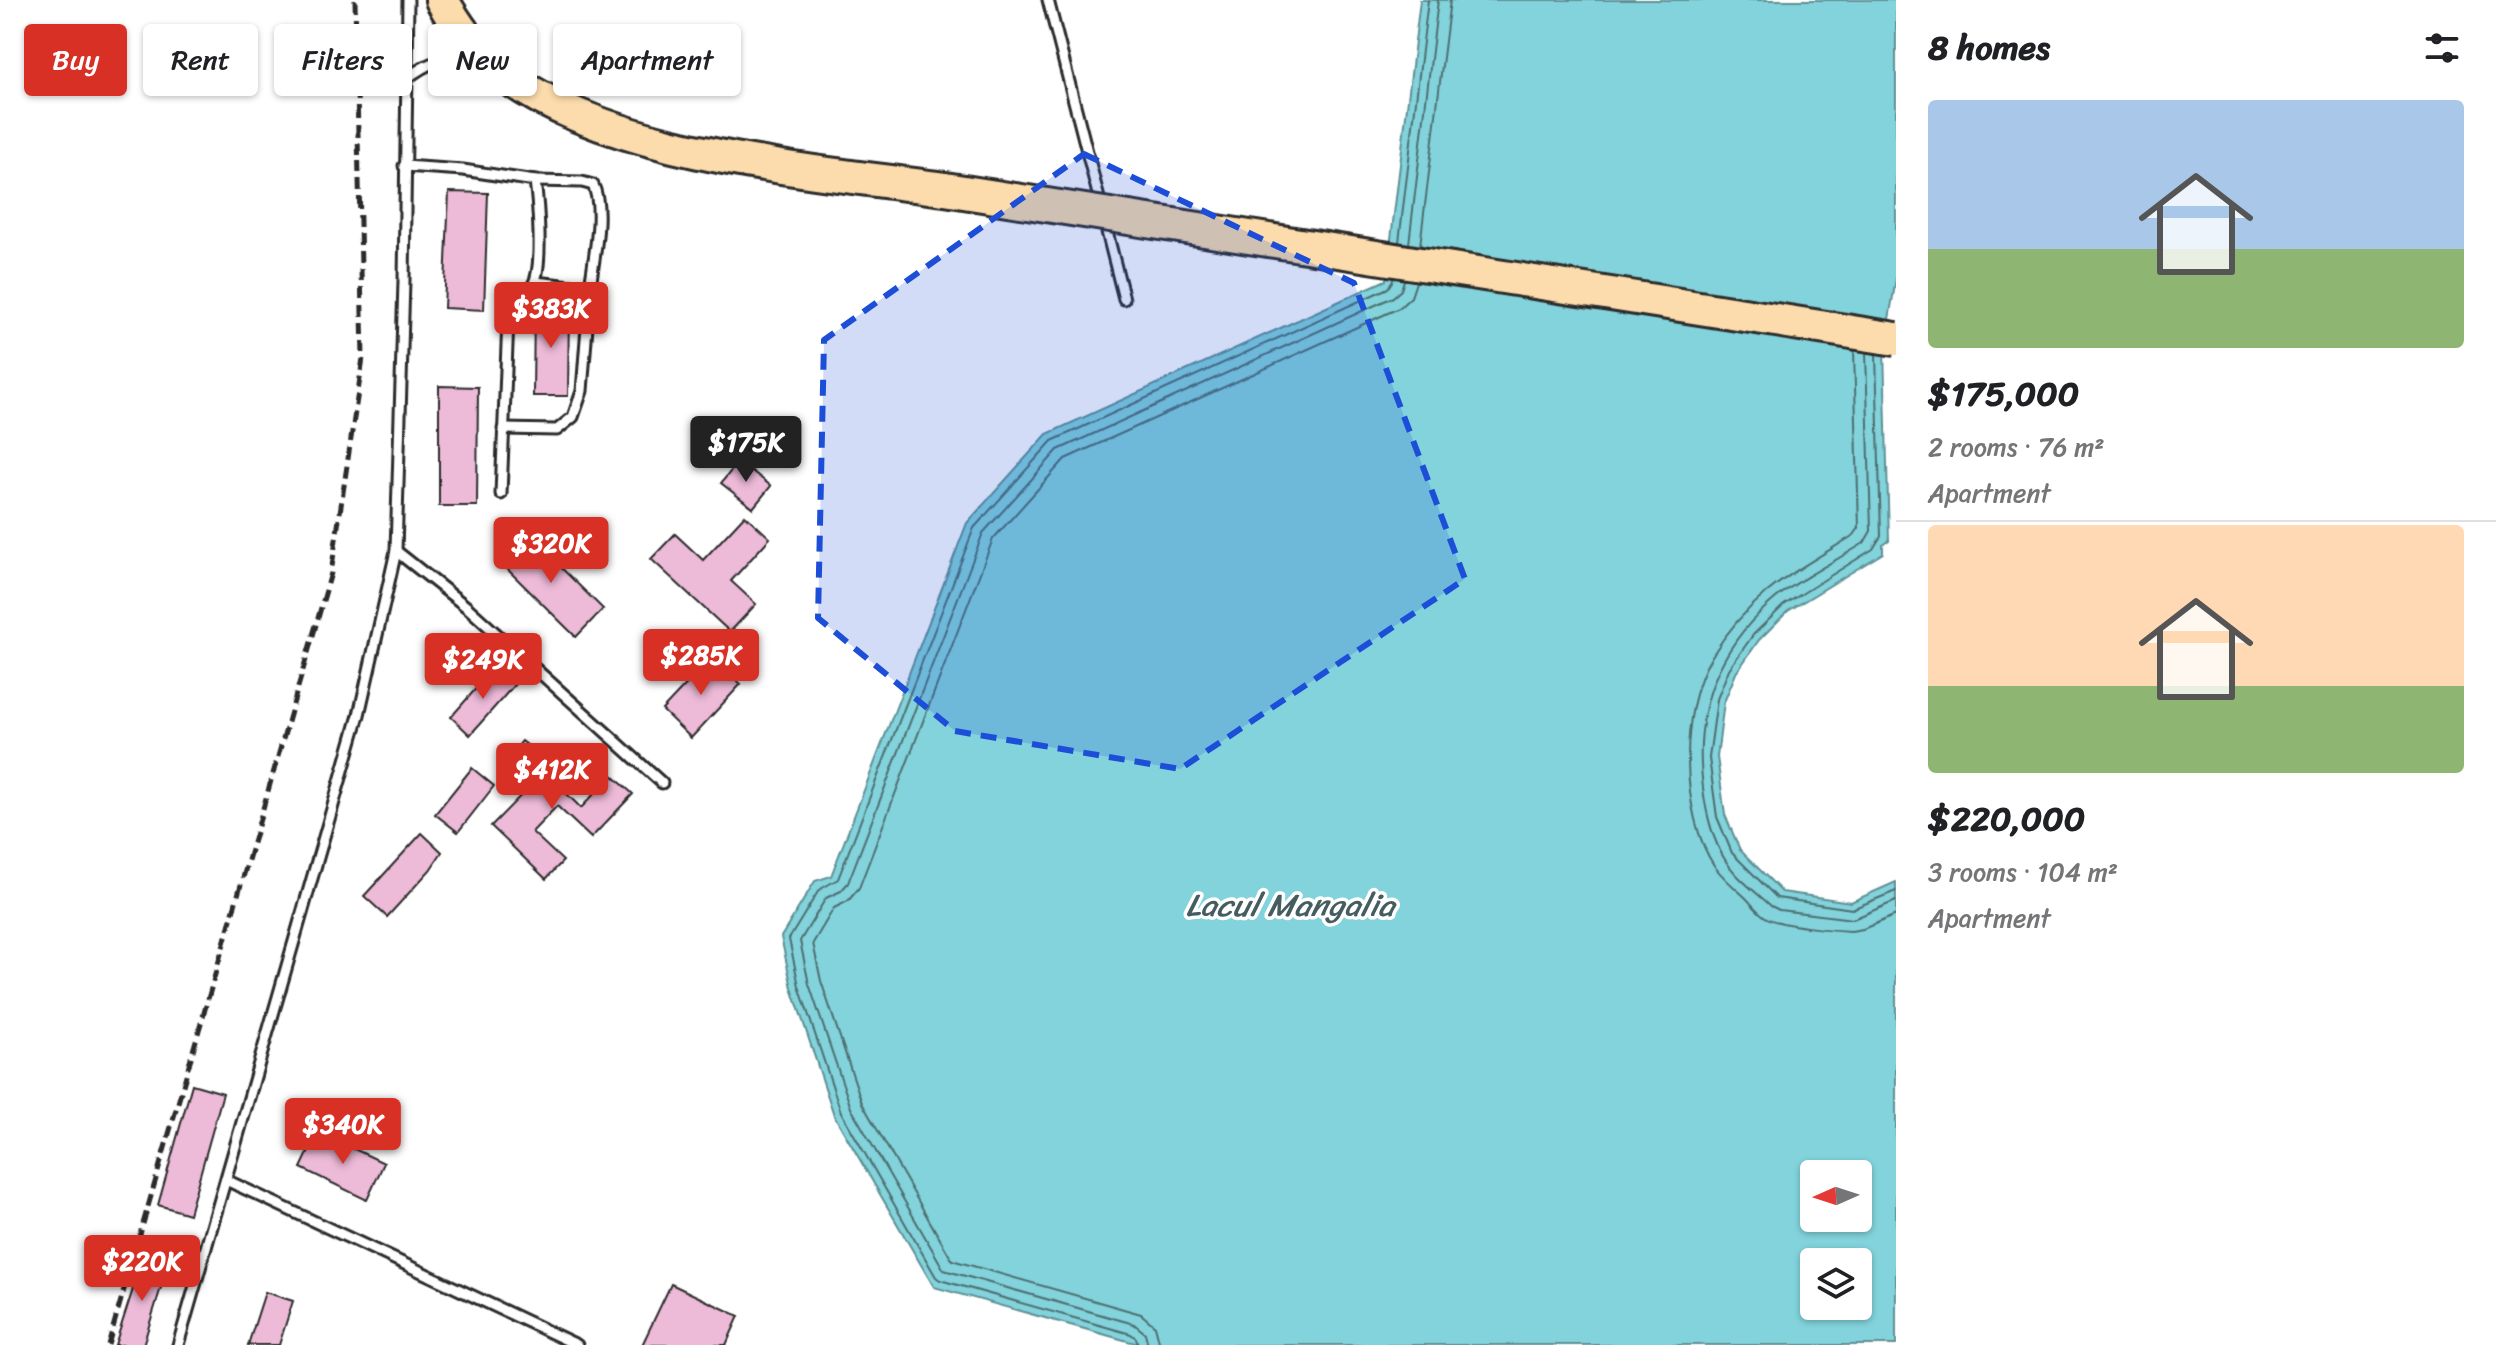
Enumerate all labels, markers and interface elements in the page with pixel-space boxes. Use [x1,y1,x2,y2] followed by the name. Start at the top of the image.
[1928,18,2050,78] text: 8 homes
[24,24,127,96] chip: Buy
[143,24,258,96] chip: Rent
[274,24,412,96] chip: Filters
[428,24,537,96] chip: New
[553,24,741,96] chip: Apartment
[2420,26,2464,70] icon: filters
[2124,152,2268,296] icon: home
[495,282,607,350] pin: $383K
[512,285,590,331] text: $383K
[1928,364,2079,424] text: $175,000
[690,416,802,484] pin: $175K
[708,419,784,465] text: $175K
[1928,424,2105,470] text: 2 rooms · 76 m²
[1928,470,2051,516] text: Apartment
[495,517,607,585] pin: $320K
[511,520,591,566] text: $320K
[2124,577,2268,721] icon: home
[645,629,757,697] pin: $285K
[661,632,741,678] text: $285K
[427,633,539,701] pin: $249K
[443,636,523,682] text: $249K
[496,743,608,811] pin: $412K
[514,746,590,792] text: $412K
[1928,789,2085,849] text: $220,000
[1928,849,2118,895] text: 3 rooms · 104 m²
[1186,877,1397,934] water label: Lacul Mangalia
[1928,895,2051,941] text: Apartment
[287,1098,399,1166] pin: $340K
[303,1101,383,1147] text: $340K
[1800,1160,1872,1232] north arrow
[1800,1160,1872,1320] map controls
[86,1235,198,1303] pin: $220K
[102,1238,182,1284] text: $220K
[1800,1248,1872,1320] button: layers

